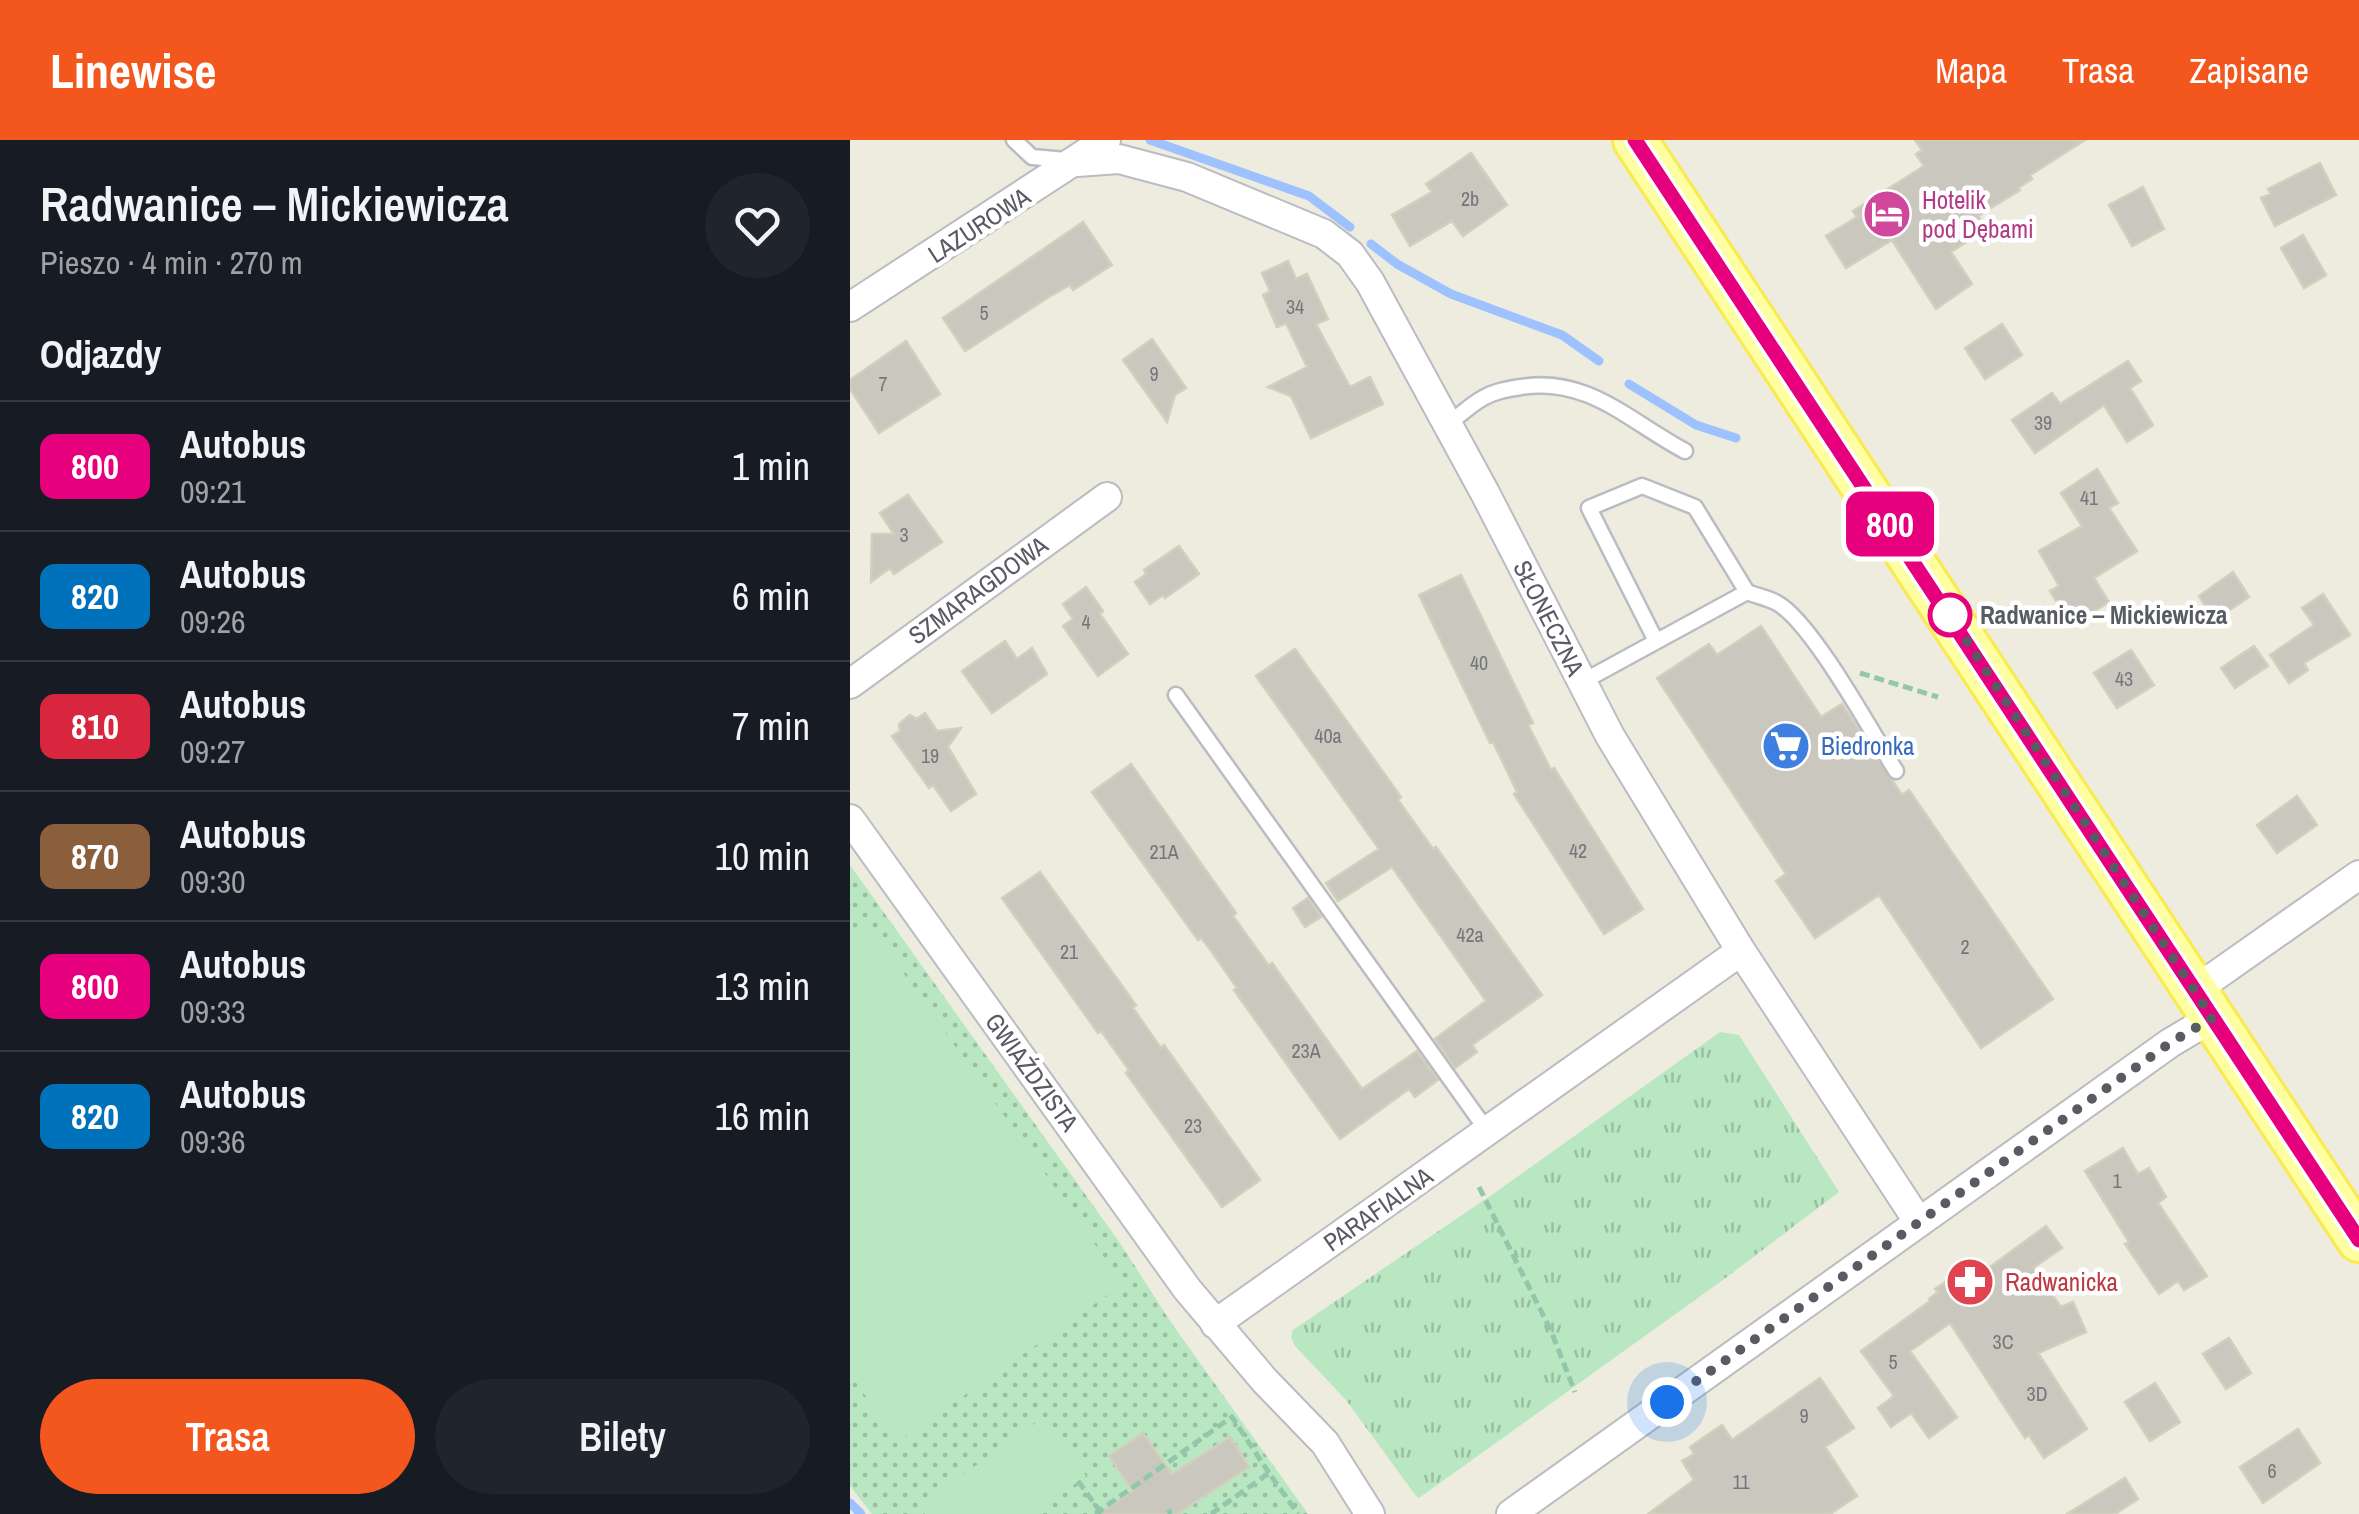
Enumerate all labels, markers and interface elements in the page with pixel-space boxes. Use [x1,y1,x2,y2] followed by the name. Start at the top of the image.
[50,38,216,103] text: Linewise
[1935,47,2007,94] text: Mapa
[2062,47,2134,94] text: Trasa
[2189,47,2309,94] text: Zapisane
[40,171,509,236] text: Radwanice – Mickiewicza
[705,173,810,278] button: heart
[921,179,1037,271] street label: LAZUROWA
[1922,183,2034,246] place label: Hotelik pod Dębami
[1461,185,1479,212] house number: 2b
[1861,188,1913,240] hotel icon: Hotelik pod Dębami
[40,241,303,284] text: Pieszo · 4 min · 270 m
[1286,293,1304,320] house number: 34
[979,299,989,326] house number: 5
[40,329,161,380] text: Odjazdy
[1149,360,1159,387] house number: 9
[878,370,888,397] house number: 7
[2034,409,2052,436] house number: 39
[180,419,306,470] text: Autobus
[732,441,810,492] text: 1 min
[71,443,119,490] text: 800
[180,470,246,513] text: 09:21
[2080,484,2098,511] house number: 41
[1832,492,1948,556] line badge: 800
[1866,501,1914,548] text: 800
[899,521,909,548] house number: 3
[902,528,1055,652] street label: SZMARAGDOWA
[180,549,306,600] text: Autobus
[1505,554,1593,682] street label: SŁONECZNA
[732,571,810,622] text: 6 min
[71,573,119,620] text: 820
[1929,594,1971,636] marker: Radwanice – Mickiewicza
[1980,598,2228,632] place label: Radwanice – Mickiewicza
[180,600,246,643] text: 09:26
[1081,608,1091,635] house number: 4
[1470,649,1488,676] house number: 40
[2115,665,2133,692] house number: 43
[180,679,306,730] text: Autobus
[732,701,810,752] text: 7 min
[71,703,119,750] text: 810
[1760,720,1812,772] supermarket icon: Biedronka
[1314,722,1342,749] house number: 40a
[1821,729,1915,763] place label: Biedronka
[180,730,246,773] text: 09:27
[921,742,939,769] house number: 19
[180,809,306,860] text: Autobus
[715,831,810,882] text: 10 min
[71,833,119,880] text: 870
[1569,837,1587,864] house number: 42
[1149,838,1179,865] house number: 21A
[180,860,246,903] text: 09:30
[1456,921,1484,948] house number: 42a
[1960,933,1970,960] house number: 2
[1060,938,1078,965] house number: 21
[180,939,306,990] text: Autobus
[715,961,810,1012] text: 13 min
[71,963,119,1010] text: 800
[180,990,246,1033] text: 09:33
[978,1006,1087,1138] street label: GWIAŹDZISTA
[1291,1037,1321,1064] house number: 23A
[180,1069,306,1120] text: Autobus
[715,1091,810,1142] text: 16 min
[71,1093,119,1140] text: 820
[1184,1112,1202,1139] house number: 23
[180,1120,246,1163] text: 09:36
[1317,1159,1440,1259] street label: PARAFIALNA
[2112,1167,2122,1194] house number: 1
[1944,1256,1996,1308] pharmacy icon: Radwanicka
[2005,1265,2118,1299] place label: Radwanicka
[1993,1328,2014,1355] house number: 3C
[1888,1348,1898,1375] house number: 5
[1642,1377,1692,1427] your location
[40,1379,415,1494] button: Trasa
[435,1379,810,1494] button: Bilety
[2027,1380,2047,1407] house number: 3D
[1799,1402,1809,1429] house number: 9
[2267,1457,2277,1484] house number: 6
[1732,1468,1750,1495] house number: 11

